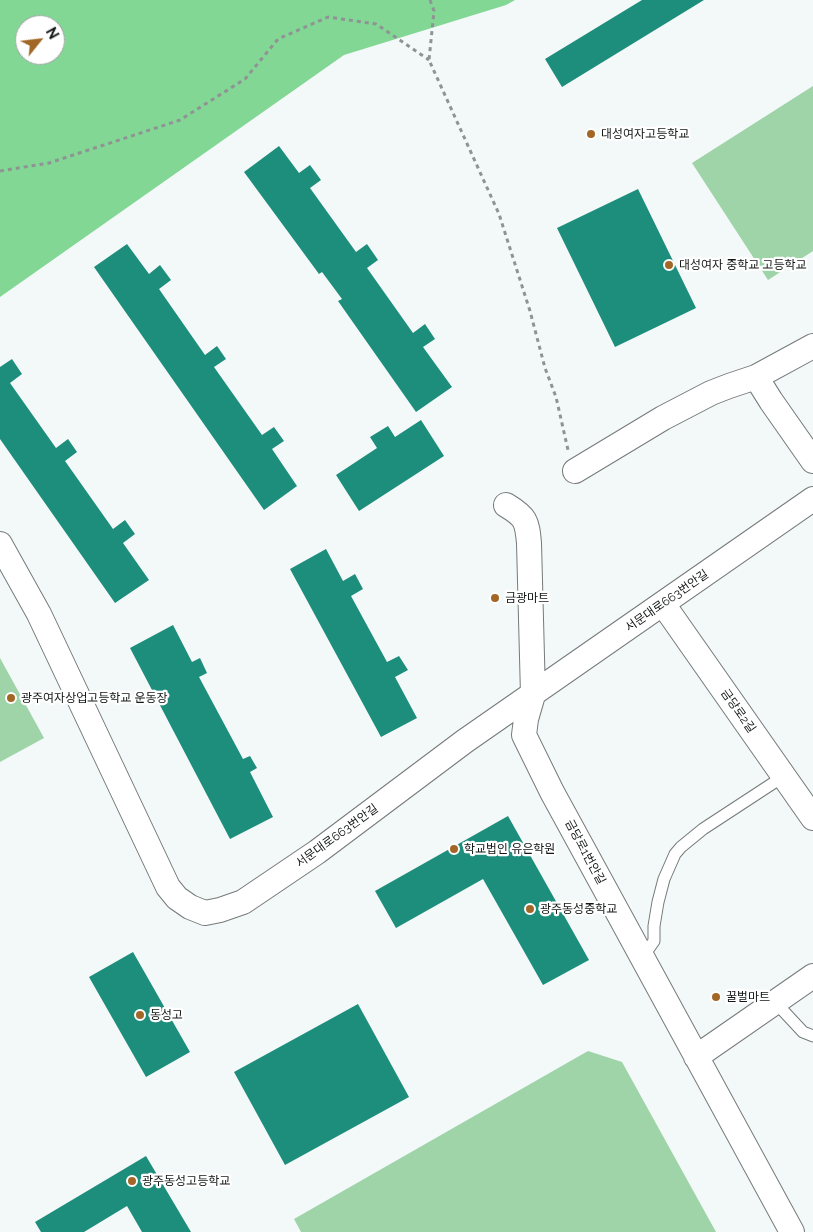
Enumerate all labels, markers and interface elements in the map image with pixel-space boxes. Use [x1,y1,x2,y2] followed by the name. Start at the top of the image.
[15,15,65,65] north arrow
[43,25,62,42] text: N
[601,127,689,141] place label: 대성여자고등학교
[585,128,597,140] marker: 대성여자고등학교
[679,258,807,272] place label: 대성여자 중학교 고등학교
[663,259,675,271] marker: 대성여자 중학교 고등학교
[623,567,711,635] street label: 서문대로663번안길
[505,591,549,605] place label: 금광마트
[489,592,501,604] marker: 금광마트
[718,686,758,736] street label: 금당로2길
[21,691,168,705] place label: 광주여자상업고등학교 운동장
[5,692,17,704] marker: 광주여자상업고등학교 운동장
[293,801,381,871] street label: 서문대로663번안길
[562,817,608,887] street label: 금당로1번안길
[464,842,555,856] place label: 학교법인 유은학원
[448,843,460,855] marker: 학교법인 유은학원
[540,902,617,916] place label: 광주동성중학교
[524,903,536,915] marker: 광주동성중학교
[726,990,770,1004] place label: 꿀벌마트
[710,991,722,1003] marker: 꿀벌마트
[150,1008,183,1022] place label: 동성고
[134,1009,146,1021] marker: 동성고
[142,1174,230,1188] place label: 광주동성고등학교
[126,1175,138,1187] marker: 광주동성고등학교

